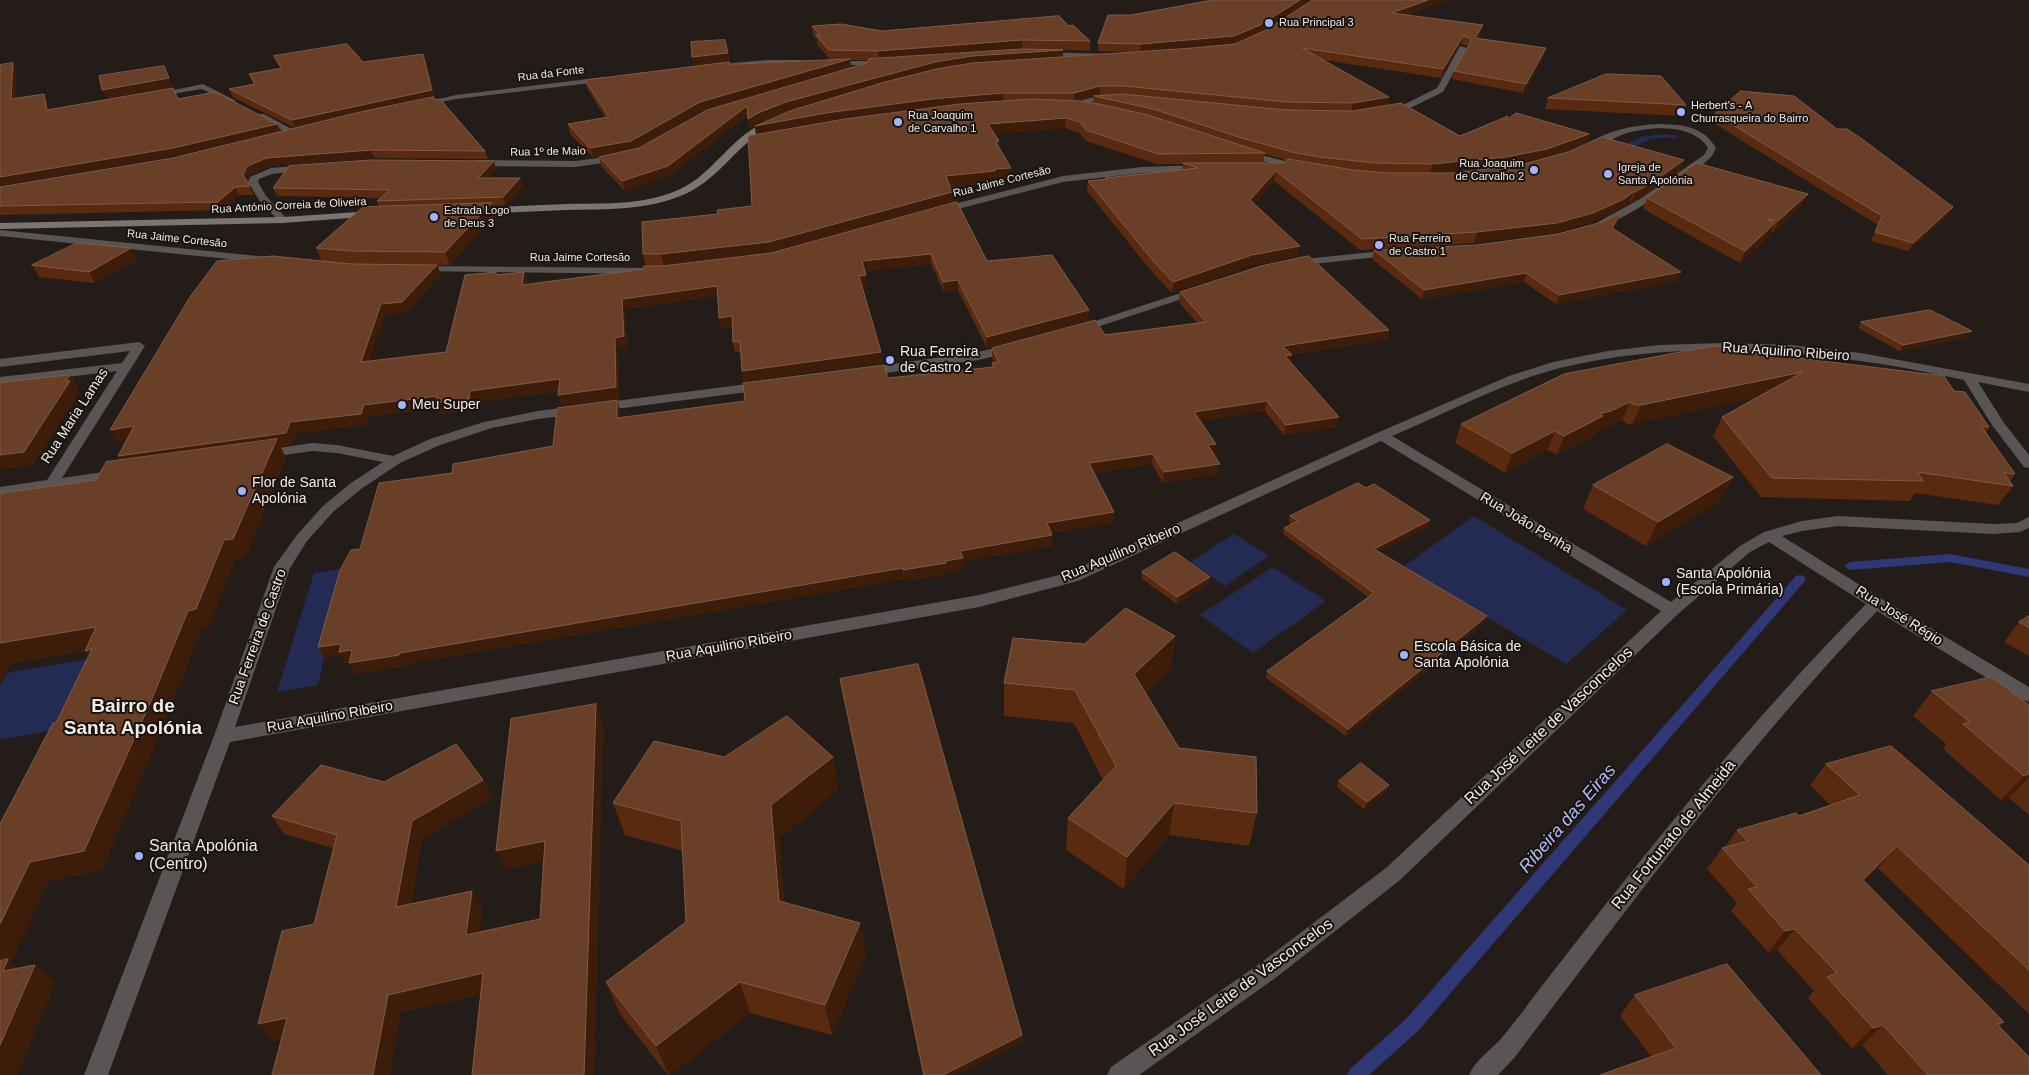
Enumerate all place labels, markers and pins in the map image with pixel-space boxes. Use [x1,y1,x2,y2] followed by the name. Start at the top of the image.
[1279,16,1354,30] place label: Rua Principal 3
[1263,17,1275,29] marker: Rua Principal 3
[1691,99,1808,125] place label: Herbert's - A Churrasqueira do Bairro
[1675,106,1687,118] marker: Herbert's - A Churrasqueira do Bairro
[908,109,976,135] place label: Rua Joaquim de Carvalho 1
[892,116,904,128] marker: Rua Joaquim de Carvalho 1
[1456,157,1524,183] place label: Rua Joaquim de Carvalho 2
[1618,161,1693,187] place label: Igreja de Santa Apolónia
[1528,164,1540,176] marker: Rua Joaquim de Carvalho 2
[1602,168,1614,180] marker: Igreja de Santa Apolónia
[444,204,509,230] place label: Estrada Logo de Deus 3
[428,211,440,223] marker: Estrada Logo de Deus 3
[1389,232,1451,258] place label: Rua Ferreira de Castro 1
[1373,239,1385,251] marker: Rua Ferreira de Castro 1
[900,344,979,377] place label: Rua Ferreira de Castro 2
[884,354,896,366] marker: Rua Ferreira de Castro 2
[412,397,480,413] place label: Meu Super
[396,399,408,411] marker: Meu Super
[252,475,336,508] place label: Flor de Santa Apolónia
[236,485,248,497] marker: Flor de Santa Apolónia
[1676,566,1783,598] place label: Santa Apolónia (Escola Primária)
[1660,576,1672,588] marker: Santa Apolónia (Escola Primária)
[1414,639,1521,672] place label: Escola Básica de Santa Apolónia
[1398,649,1410,661] marker: Escola Básica de Santa Apolónia
[149,837,258,875] place label: Santa Apolónia (Centro)
[133,850,145,862] marker: Santa Apolónia (Centro)

